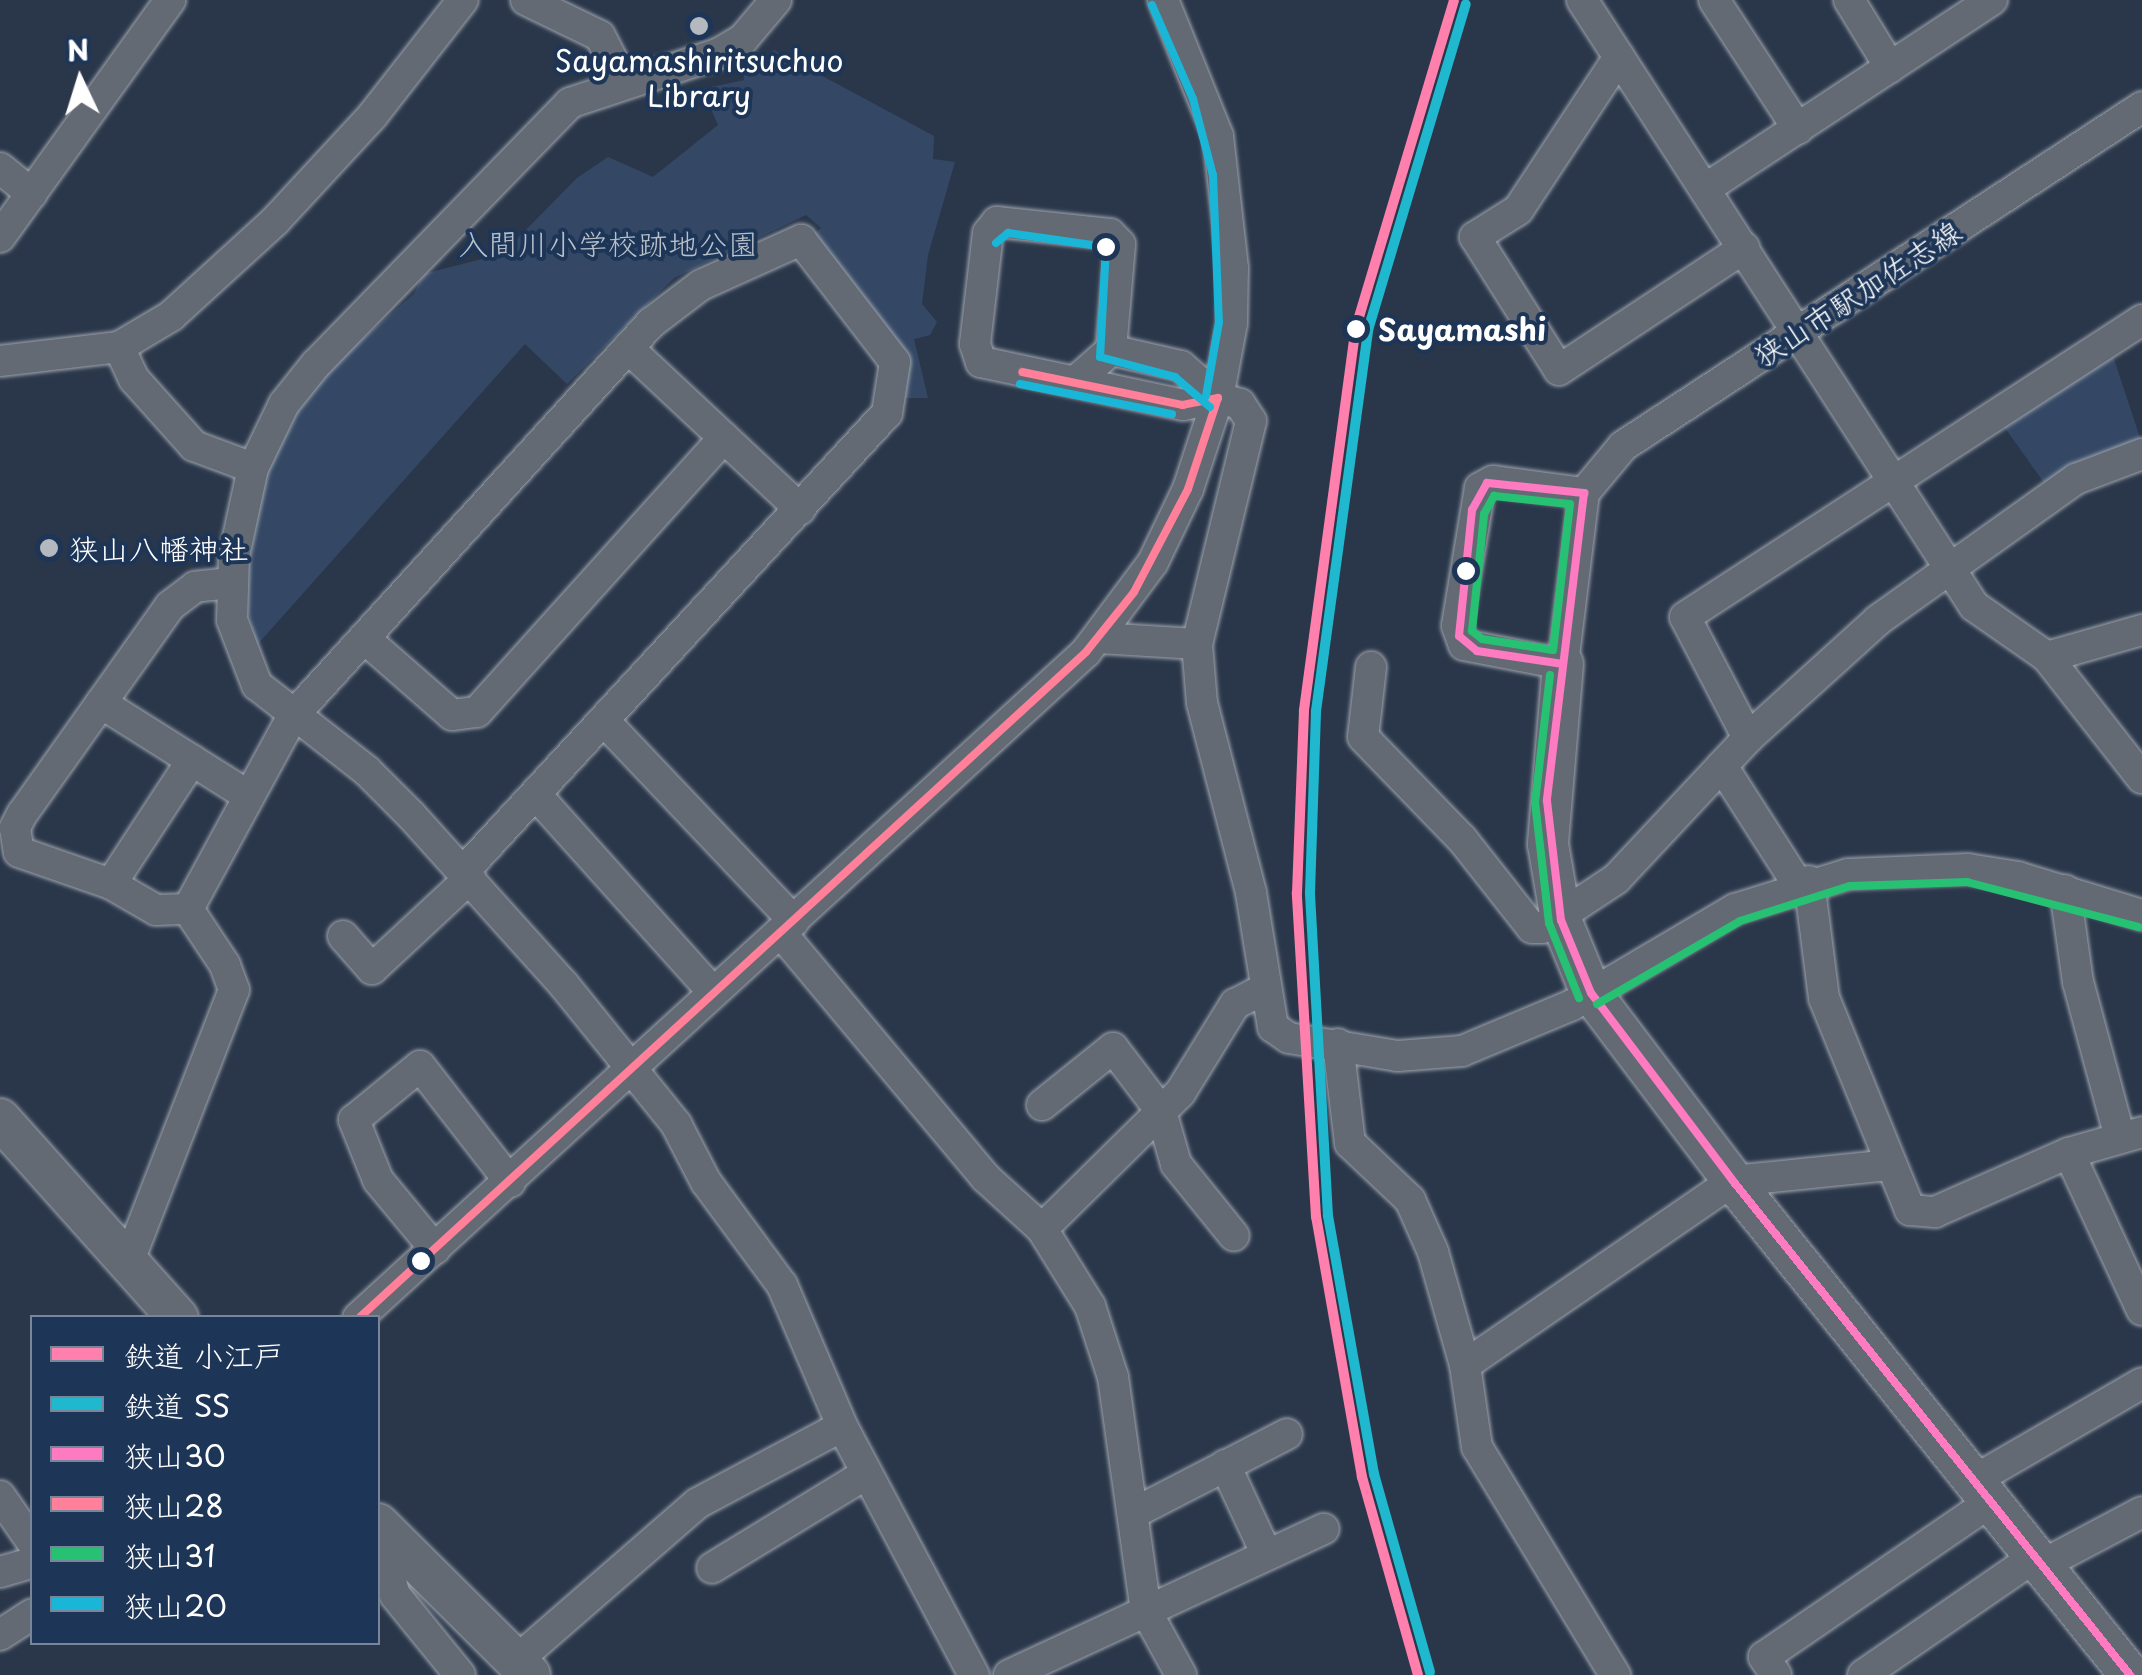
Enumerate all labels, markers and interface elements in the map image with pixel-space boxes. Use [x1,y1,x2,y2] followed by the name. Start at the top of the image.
[688,15,710,37] marker: Sayamashiritsuchuo Library
[65,27,90,72] text: N
[30,30,130,130] north arrow
[555,42,843,112] place label: Sayamashiritsuchuo Library
[1747,213,1967,373] street label: 狭山市駅加佐志線
[458,225,758,261] park label: 入間川小学校跡地公園
[1096,237,1116,257] unlabelled marker
[1378,311,1546,347] place label: Sayamashi
[1343,316,1369,342] marker: Sayamashi
[69,530,249,566] place label: 狭山八幡神社
[38,537,60,559] marker: 狭山八幡神社
[1456,561,1476,581] unlabelled marker
[411,1251,431,1271] unlabelled marker
[30,1315,380,1645] legend
[124,1332,284,1377] text: 鉄道 小江戸
[124,1382,231,1427] text: 鉄道 SS
[124,1432,226,1477] text: 狭山30
[124,1482,224,1527] text: 狭山28
[124,1532,215,1577] text: 狭山31
[124,1582,227,1627] text: 狭山20

